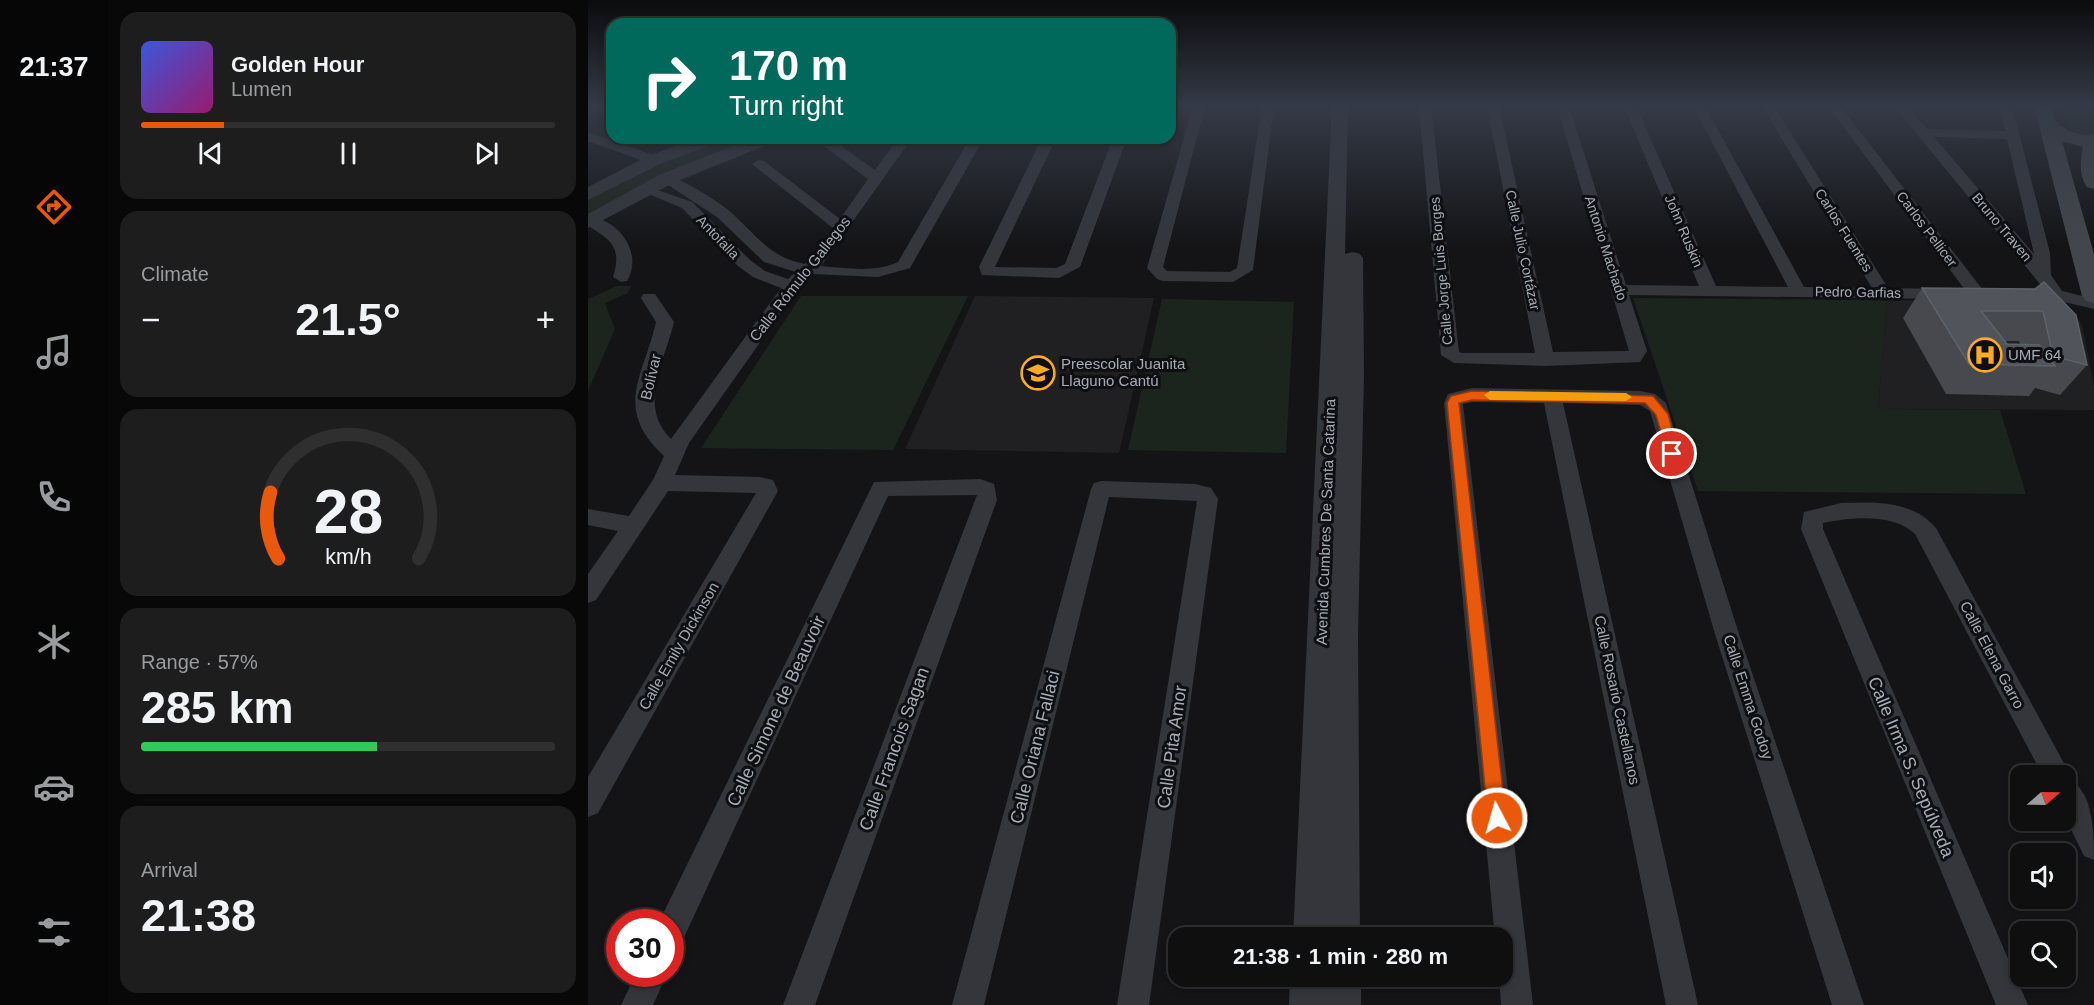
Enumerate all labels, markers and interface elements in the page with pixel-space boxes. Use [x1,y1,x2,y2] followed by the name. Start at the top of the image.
[630,42,708,120] icon: right
[729,42,848,89] text: 170 m
[19,52,89,82] text: 21:37
[231,52,364,77] text: Golden Hour
[231,78,292,100] text: Lumen
[729,91,844,121] text: Turn right
[194,137,227,170] icon: previous
[332,137,365,170] icon: pause
[470,137,503,170] icon: next
[33,186,75,228] icon: directions
[1812,186,1876,274] street label: Carlos Fuentes
[1893,188,1961,270] street label: Carlos Pellicer
[1502,189,1544,312] street label: Calle Julio Cortázar
[1969,190,2035,264] street label: Bruno Traven
[1662,192,1706,270] street label: John Ruskin
[1582,194,1631,302] street label: Antonio Machado
[1427,196,1455,346] street label: Calle Jorge Luis Borges
[693,212,743,262] street label: Antofalla
[746,213,854,344] street label: Calle Rómulo Gallegos
[141,263,209,285] text: Climate
[1815,283,1901,301] street label: Pedro Garfias
[295,294,401,345] text: 21.5°
[141,301,160,338] text: −
[536,301,555,338] text: +
[33,331,75,373] icon: music
[1967,337,2003,373] hospital icon: UMF 64
[2008,346,2061,363] place label: UMF 64
[637,352,664,402] street label: Bolívar
[1020,355,1056,391] school or university icon: Preescolar Juanita Llaguno Cantú
[1061,355,1186,389] place label: Preescolar Juanita Llaguno Cantú
[1313,398,1338,645] street label: Avenida Cumbres De Santa Catarina
[1646,428,1697,479] pin
[1655,437,1688,470] icon: arrive
[33,476,75,518] icon: phone
[313,478,383,547] text: 28
[325,546,371,570] text: km/h
[635,579,722,712] street label: Calle Emily Dickinson
[1957,598,2028,711] street label: Calle Elena Garro
[723,612,829,810] street label: Calle Simone de Beauvoir
[1591,614,1644,786] street label: Calle Rosario Castellanos
[33,621,75,663] icon: climate
[1720,632,1777,762] street label: Calle Emma Godoy
[141,651,258,673] text: Range · 57%
[855,665,933,833] street label: Calle Francois Sagan
[1006,668,1064,826] street label: Calle Oriana Fallaci
[1864,674,1959,861] street label: Calle Irma S. Sepúlveda
[141,682,294,733] text: 285 km
[1153,684,1191,810] street label: Calle Pita Amor
[2010,765,2076,831] north arrow
[2010,765,2076,987] map controls
[33,766,75,808] icon: car
[1465,786,1529,850] position arrow
[2010,843,2076,909] button: sound
[141,859,198,881] text: Arrival
[141,890,256,941] text: 21:38
[606,909,684,987] speed limit sign: 30
[33,911,75,953] icon: filters
[2010,921,2076,987] button: search
[1233,944,1448,969] text: 21:38 · 1 min · 280 m

